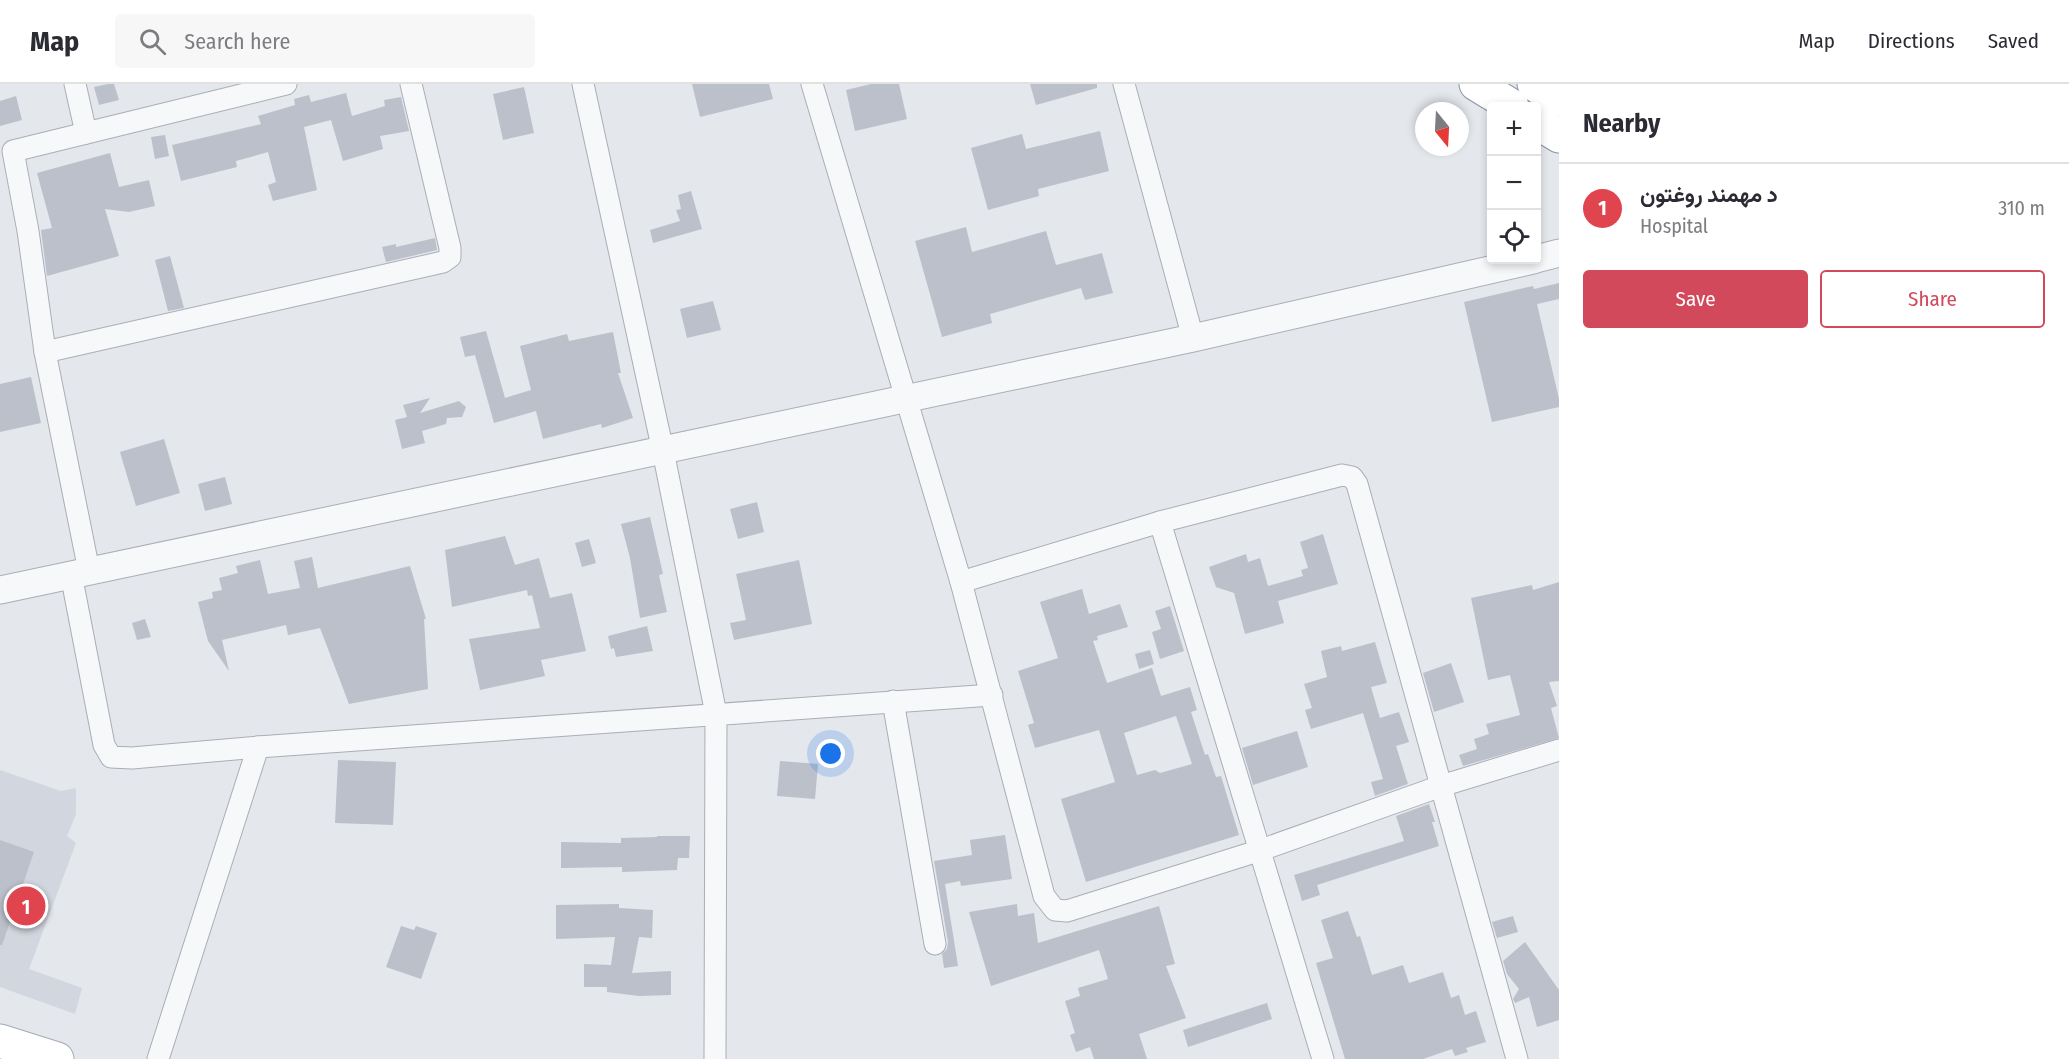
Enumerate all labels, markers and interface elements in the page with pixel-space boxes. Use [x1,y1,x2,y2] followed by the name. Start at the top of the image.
[115,14,535,68] search box
[30,25,79,58] text: Map
[136,25,169,58] icon: search
[184,28,290,55] text: Search here
[1798,28,1835,54] text: Map
[1868,28,1955,54] text: Directions
[1988,28,2039,54] text: Saved
[1415,102,1469,156] north arrow
[1487,102,1541,264] map controls
[1487,102,1541,156] button: +
[1583,108,1660,139] text: Nearby
[1487,156,1541,210] button: −
[1640,181,1778,208] text: د مهمند روغتون
[1598,196,1607,220] text: 1
[1998,196,2045,220] text: 310 m
[1487,210,1541,264] button: locate
[1640,214,1708,238] text: Hospital
[1583,270,1808,328] button: Save
[1820,270,2045,328] button: Share
[816,739,845,768] your location
[6,884,46,928] pin: 1

